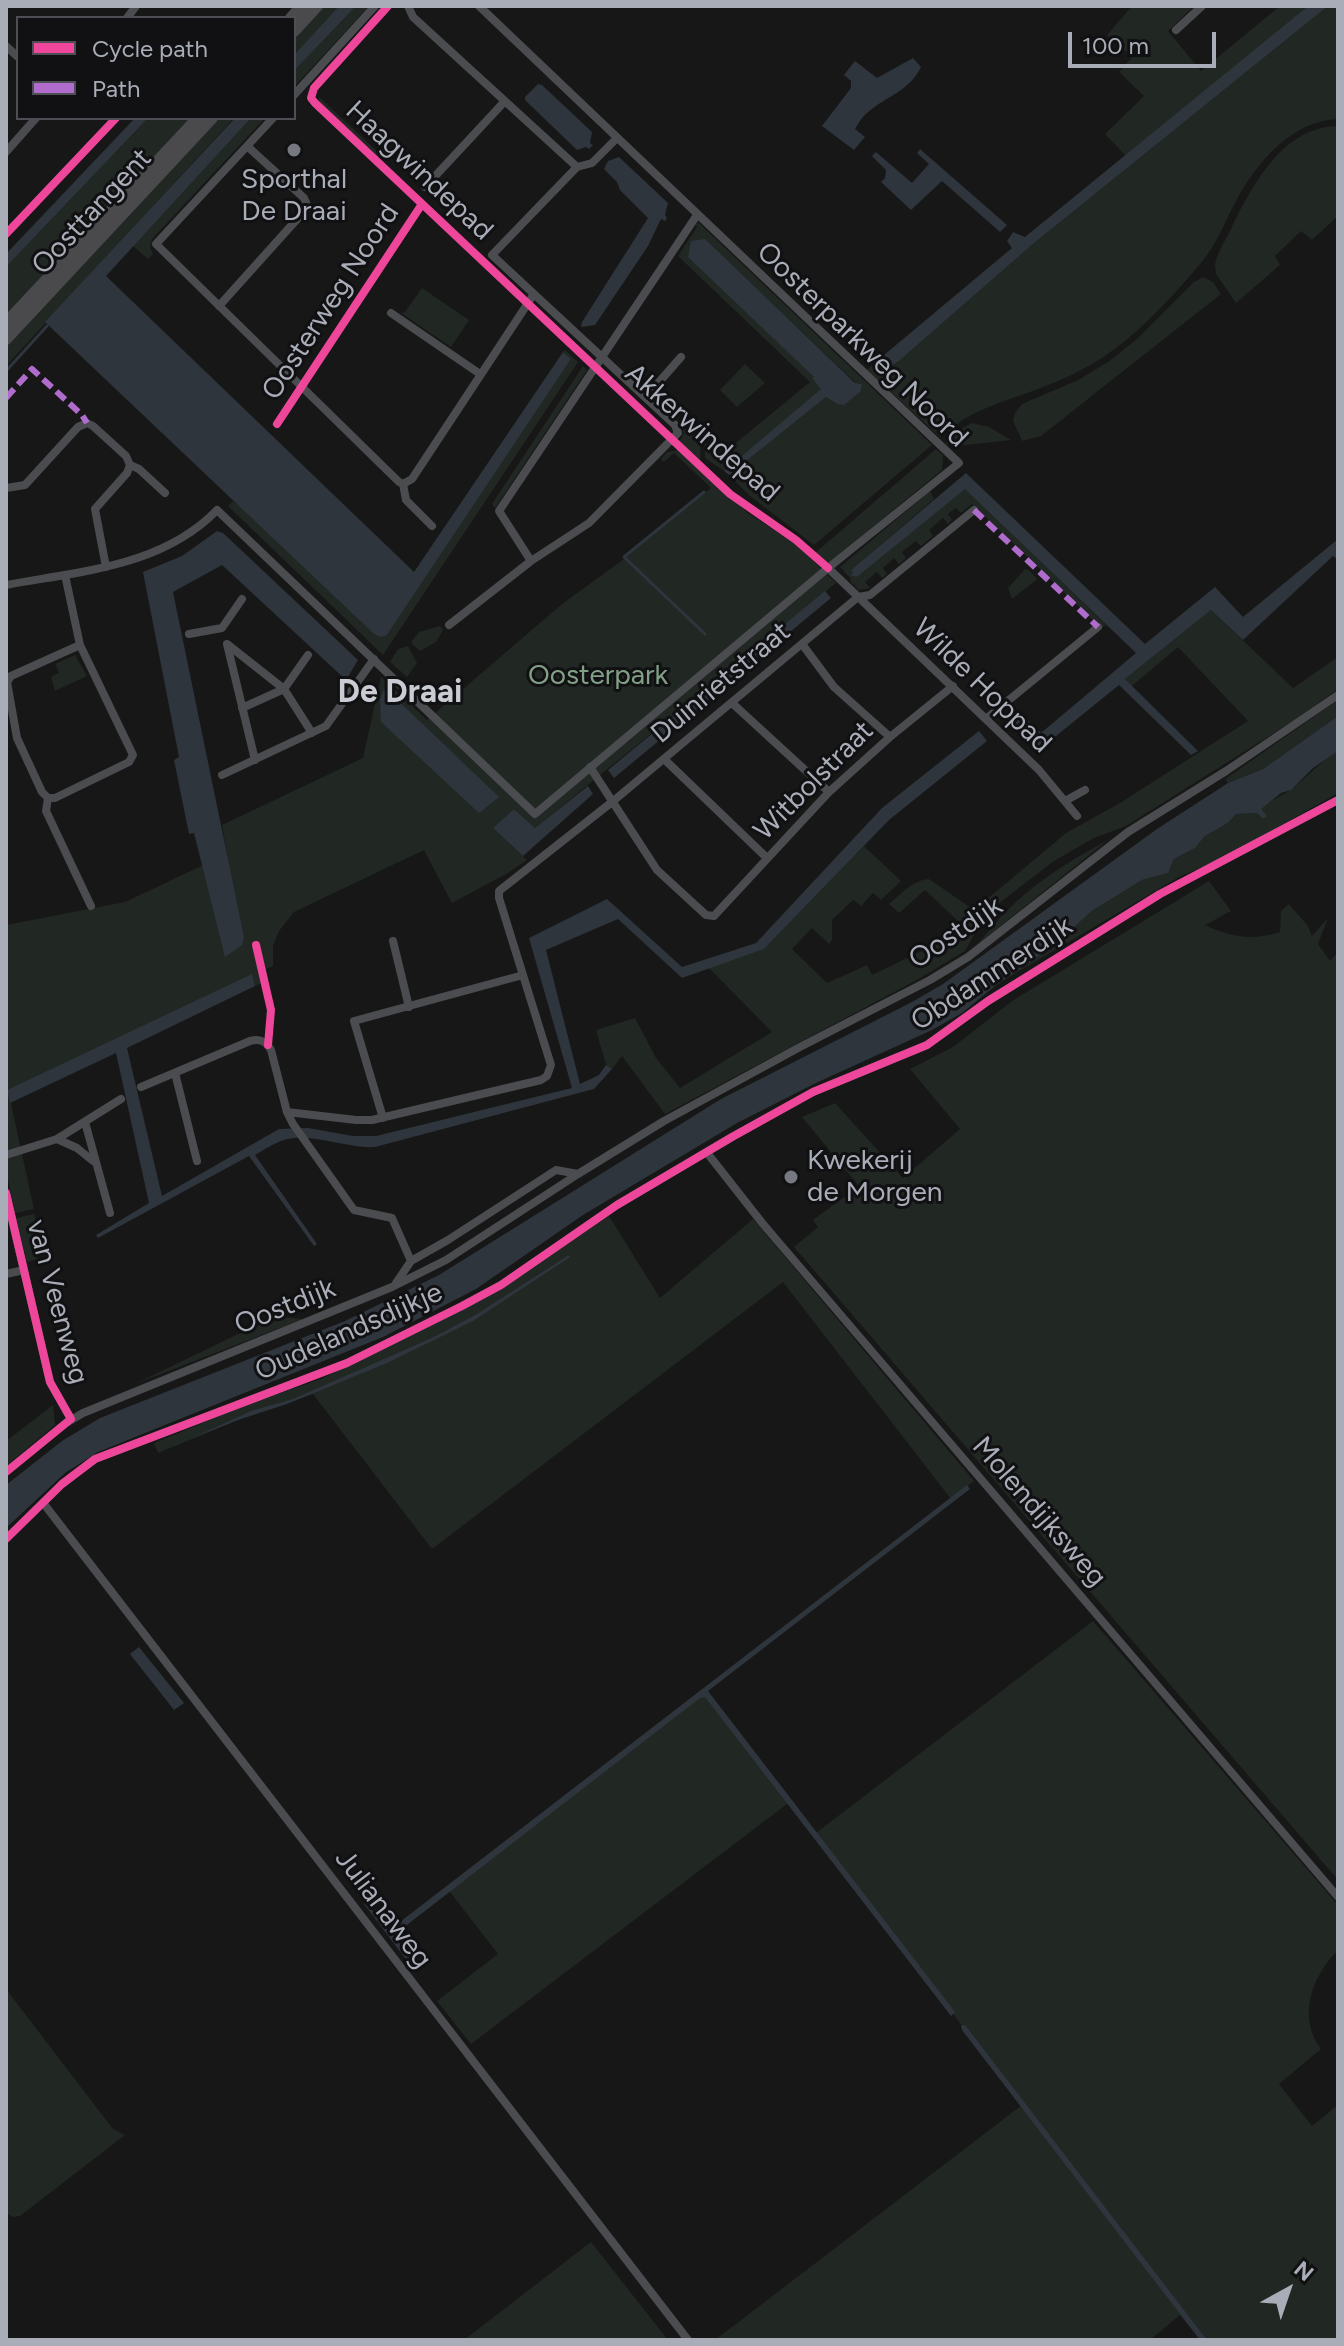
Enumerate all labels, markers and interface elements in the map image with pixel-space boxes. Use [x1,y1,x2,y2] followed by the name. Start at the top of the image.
[16,16,296,120] legend
[1072,16,1220,66] scale bar
[1082,31,1149,60] text: 100 m
[92,34,208,63] text: Cycle path
[92,74,140,103] text: Path
[338,94,500,248] street label: Haagwindepad
[285,141,303,159] marker: Sporthal De Draai
[25,142,159,282] street label: Oosttangent
[241,163,347,229] place label: Sporthal De Draai
[255,198,407,406] street label: Oosterweg Noord
[749,236,975,454] street label: Oosterparkweg Noord
[618,357,786,509] street label: Akkerwindepad
[906,612,1058,760] street label: Wilde Hoppad
[645,615,797,751] street label: Duinrietstraat
[528,659,668,693] park label: Oosterpark
[338,674,462,712] district label: De Draai
[747,714,881,848] street label: Witbolstraat
[903,890,1009,976] street label: Oostdijk
[905,909,1079,1039] street label: Obdammerdijk
[807,1144,942,1210] place label: Kwekerij de Morgen
[782,1168,800,1186] marker: Kwekerij de Morgen
[19,1216,95,1388] street label: van Veenweg
[230,1272,340,1342] street label: Oostdijk
[250,1276,448,1388] street label: Oudelandsdijkje
[965,1430,1113,1594] street label: Molendijksweg
[327,1843,439,1975] street label: Julianaweg
[1248,2250,1328,2330] north arrow
[1289,2255,1319,2287] text: N

